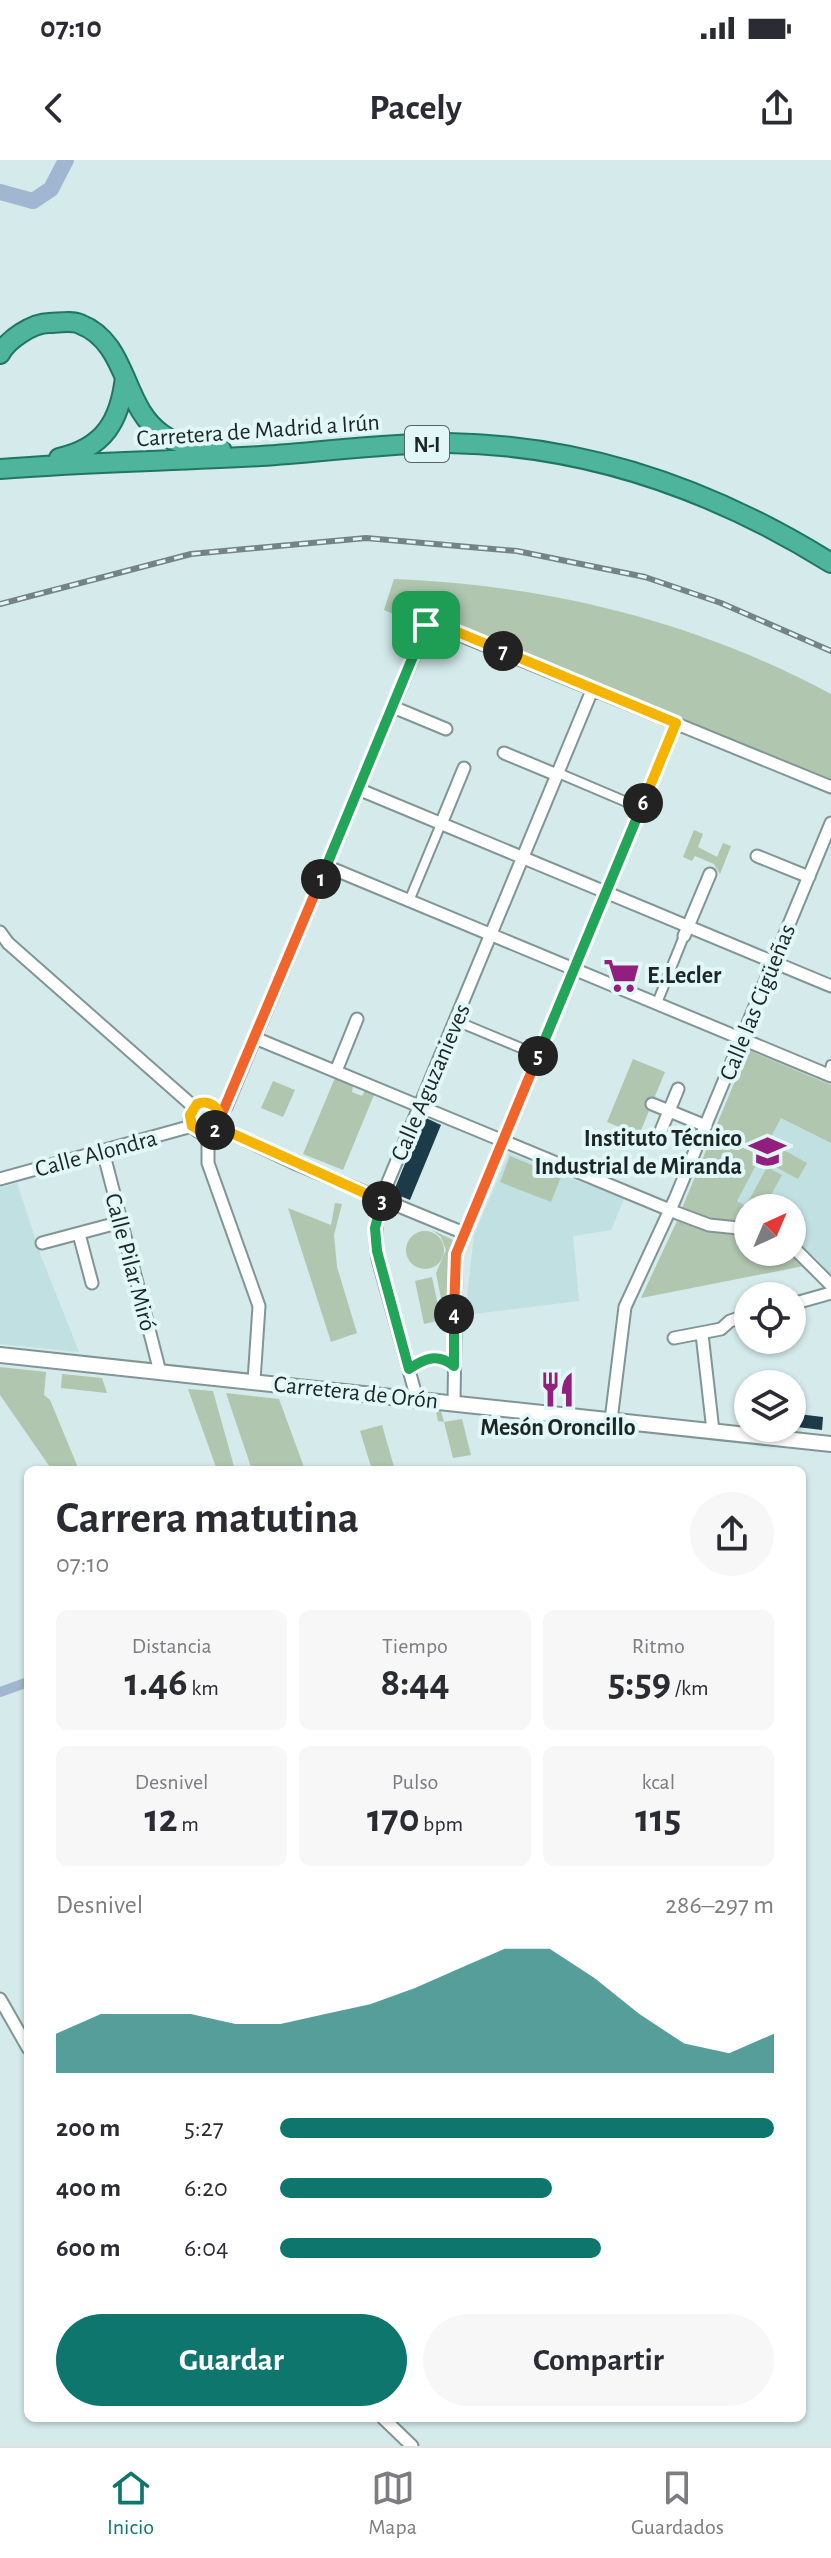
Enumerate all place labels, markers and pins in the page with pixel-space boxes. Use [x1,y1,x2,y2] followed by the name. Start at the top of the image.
[392,591,460,659] pin
[483,631,523,671] pin: 7
[623,783,663,823] pin: 6
[301,859,341,899] pin: 1
[602,956,640,994] supermarket icon: E.Lecler
[647,964,722,988] place label: E.Lecler
[518,1036,558,1076] pin: 5
[195,1110,235,1150] pin: 2
[534,1127,742,1179] place label: Instituto Técnico Industrial de Miranda
[749,1133,787,1171] school or university icon: Instituto Técnico Industrial de Miranda
[362,1181,402,1221] pin: 3
[434,1294,474,1334] pin: 4
[539,1371,577,1409] restaurant icon: Mesón Oroncillo
[480,1416,636,1440] place label: Mesón Oroncillo

